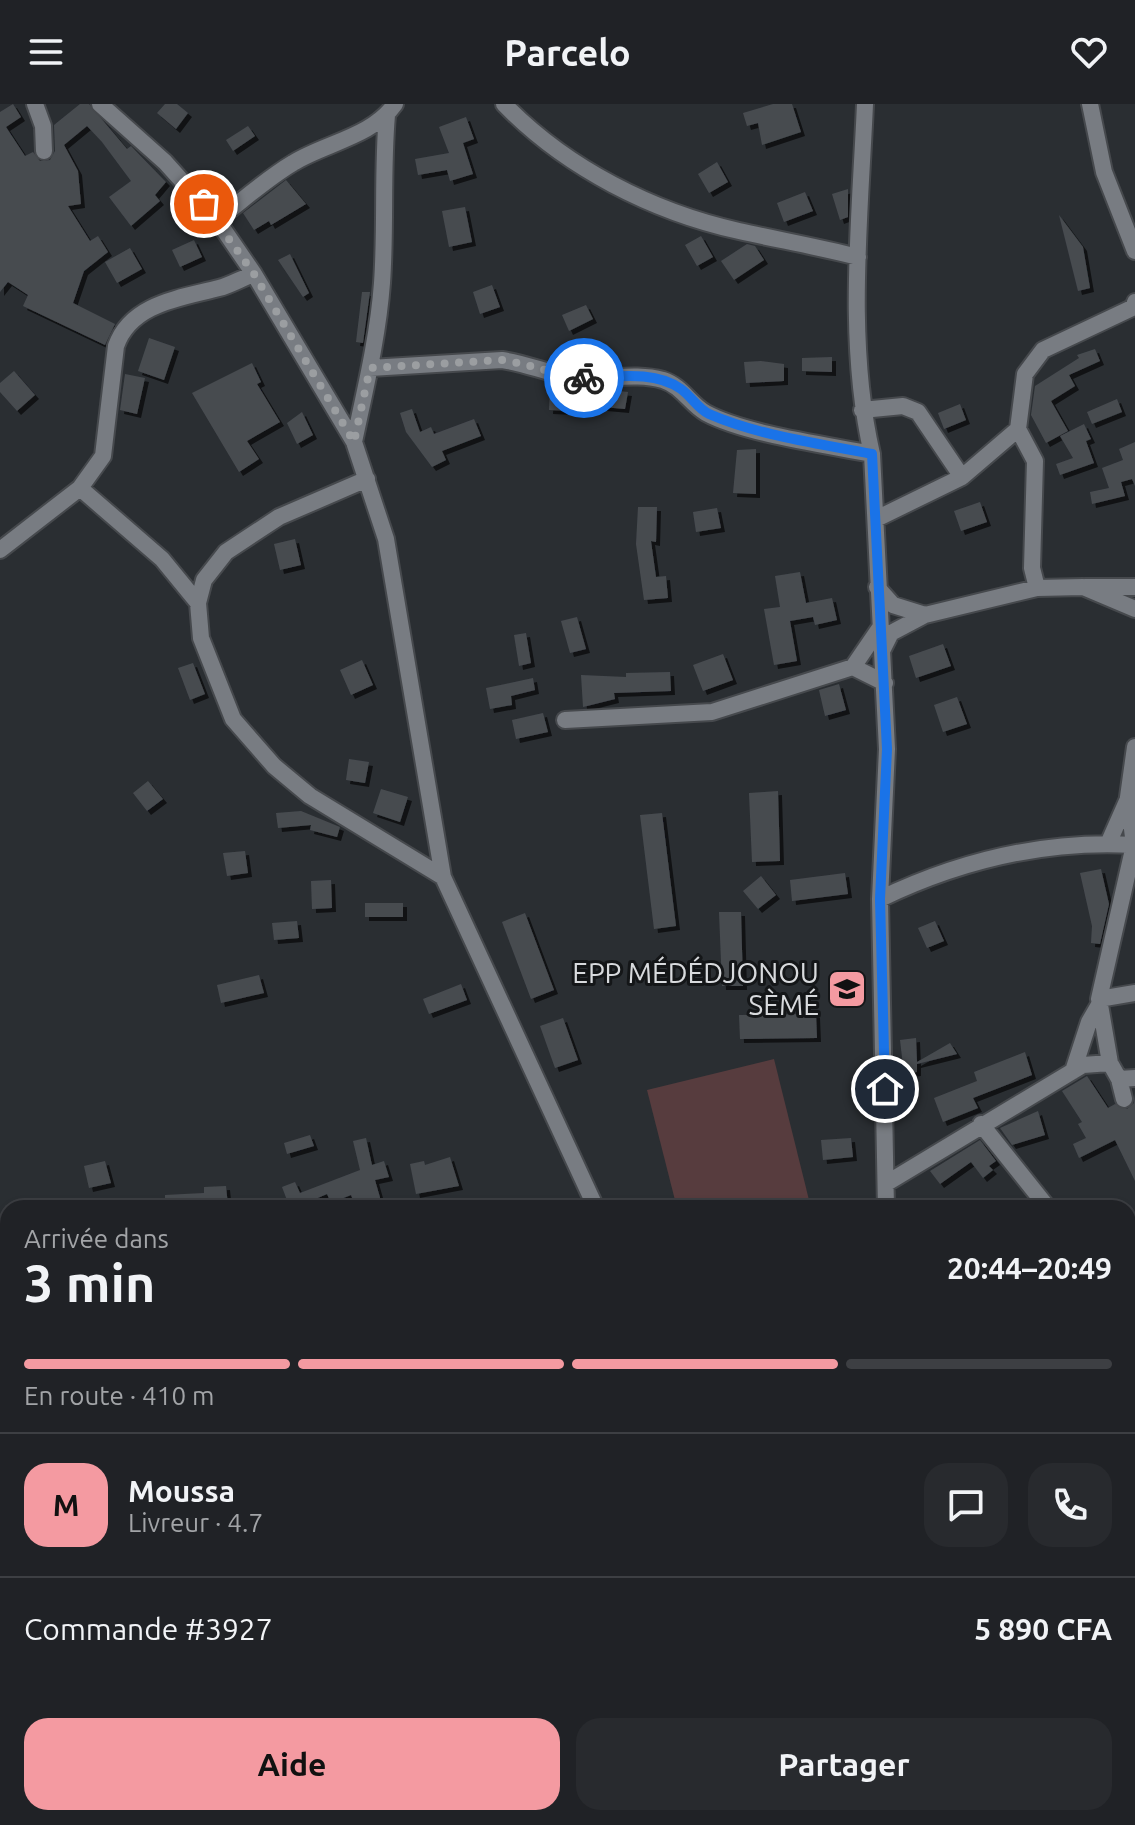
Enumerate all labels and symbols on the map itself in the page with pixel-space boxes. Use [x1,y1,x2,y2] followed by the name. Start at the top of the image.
[170,170,238,238] pin
[544,338,624,418] courier
[572,956,819,1020] place label: EPP MÉDÉDJONOU SÈMÉ
[826,968,868,1010] school or university icon: EPP MÉDÉDJONOU SÈMÉ
[851,1055,919,1123] pin

